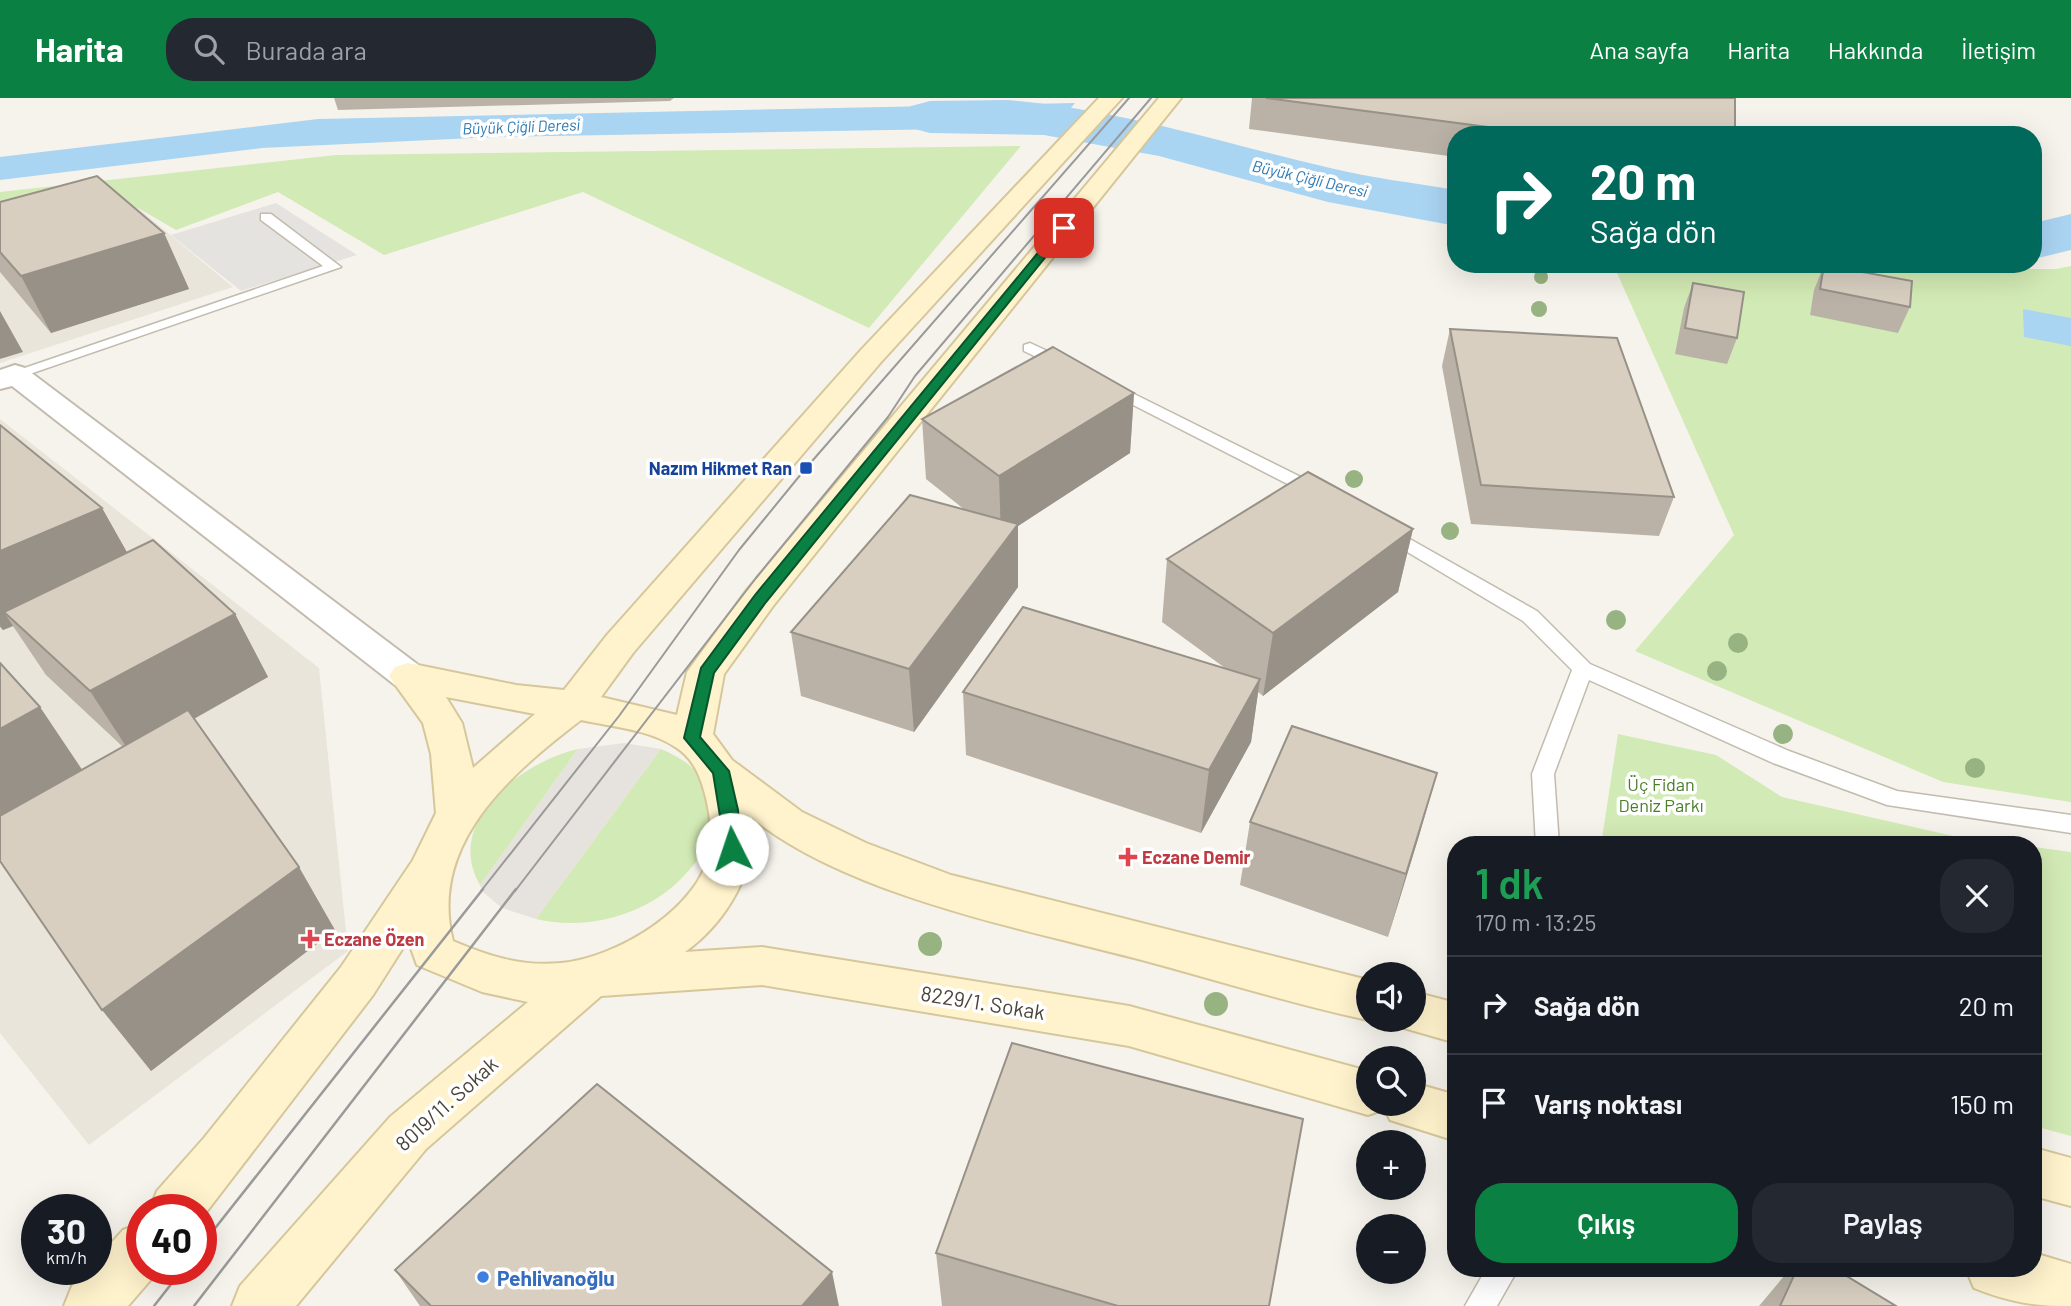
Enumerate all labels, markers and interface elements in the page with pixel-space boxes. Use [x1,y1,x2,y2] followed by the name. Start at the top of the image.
[166,18,656,81] search box
[35,29,124,69] text: Harita
[190,30,228,68] icon: search
[246,34,367,65] text: Burada ara
[1590,35,1689,64] text: Ana sayfa
[1727,35,1790,64] text: Harita
[1828,35,1923,64] text: Hakkında
[1961,35,2036,64] text: İletişim
[462,114,581,138] water label: Büyük Çiğli Deresi
[1590,151,1696,210] text: 20 m
[1475,154,1566,245] icon: right
[1251,156,1370,201] water label: Büyük Çiğli Deresi
[1034,198,1094,258] pin
[1045,209,1083,247] icon: arrive
[1590,211,1717,249] text: Sağa dön
[649,457,792,479] place label: Nazım Hikmet Ran
[798,460,814,476] marker: Nazım Hikmet Ran
[1618,773,1704,816] park label: Üç Fidan Deniz Parkı
[695,812,769,886] position arrow
[1142,846,1251,868] place label: Eczane Demir
[1120,849,1136,865] marker: Eczane Demir
[1475,857,1544,907] text: 1 dk
[1940,859,2014,933] button: close
[1475,908,1596,936] text: 170 m · 13:25
[324,928,424,950] place label: Eczane Özen
[302,931,318,947] marker: Eczane Özen
[1356,962,1426,1284] map controls
[1356,962,1426,1032] button: sound
[919,980,1047,1024] street label: 8229/1. Sokak
[1475,986,1513,1024] icon: right
[1534,990,1640,1021] text: Sağa dön
[1959,990,2014,1021] text: 20 m
[1356,1046,1426,1116] button: search
[390,1051,502,1155] street label: 8019/11. Sokak
[1475,1084,1513,1122] icon: arrive
[1534,1088,1682,1119] text: Varış noktası
[1950,1088,2014,1119] text: 150 m
[1356,1130,1426,1200] button: +
[1475,1183,1738,1263] button: Çıkış
[1752,1183,2014,1263] button: Paylaş
[126,1194,217,1285] speed limit sign: 40
[47,1209,86,1251] text: 30
[1356,1214,1426,1284] button: −
[46,1246,87,1268] text: km/h
[497,1265,615,1290] place label: Pehlivanoğlu
[475,1269,491,1285] marker: Pehlivanoğlu

